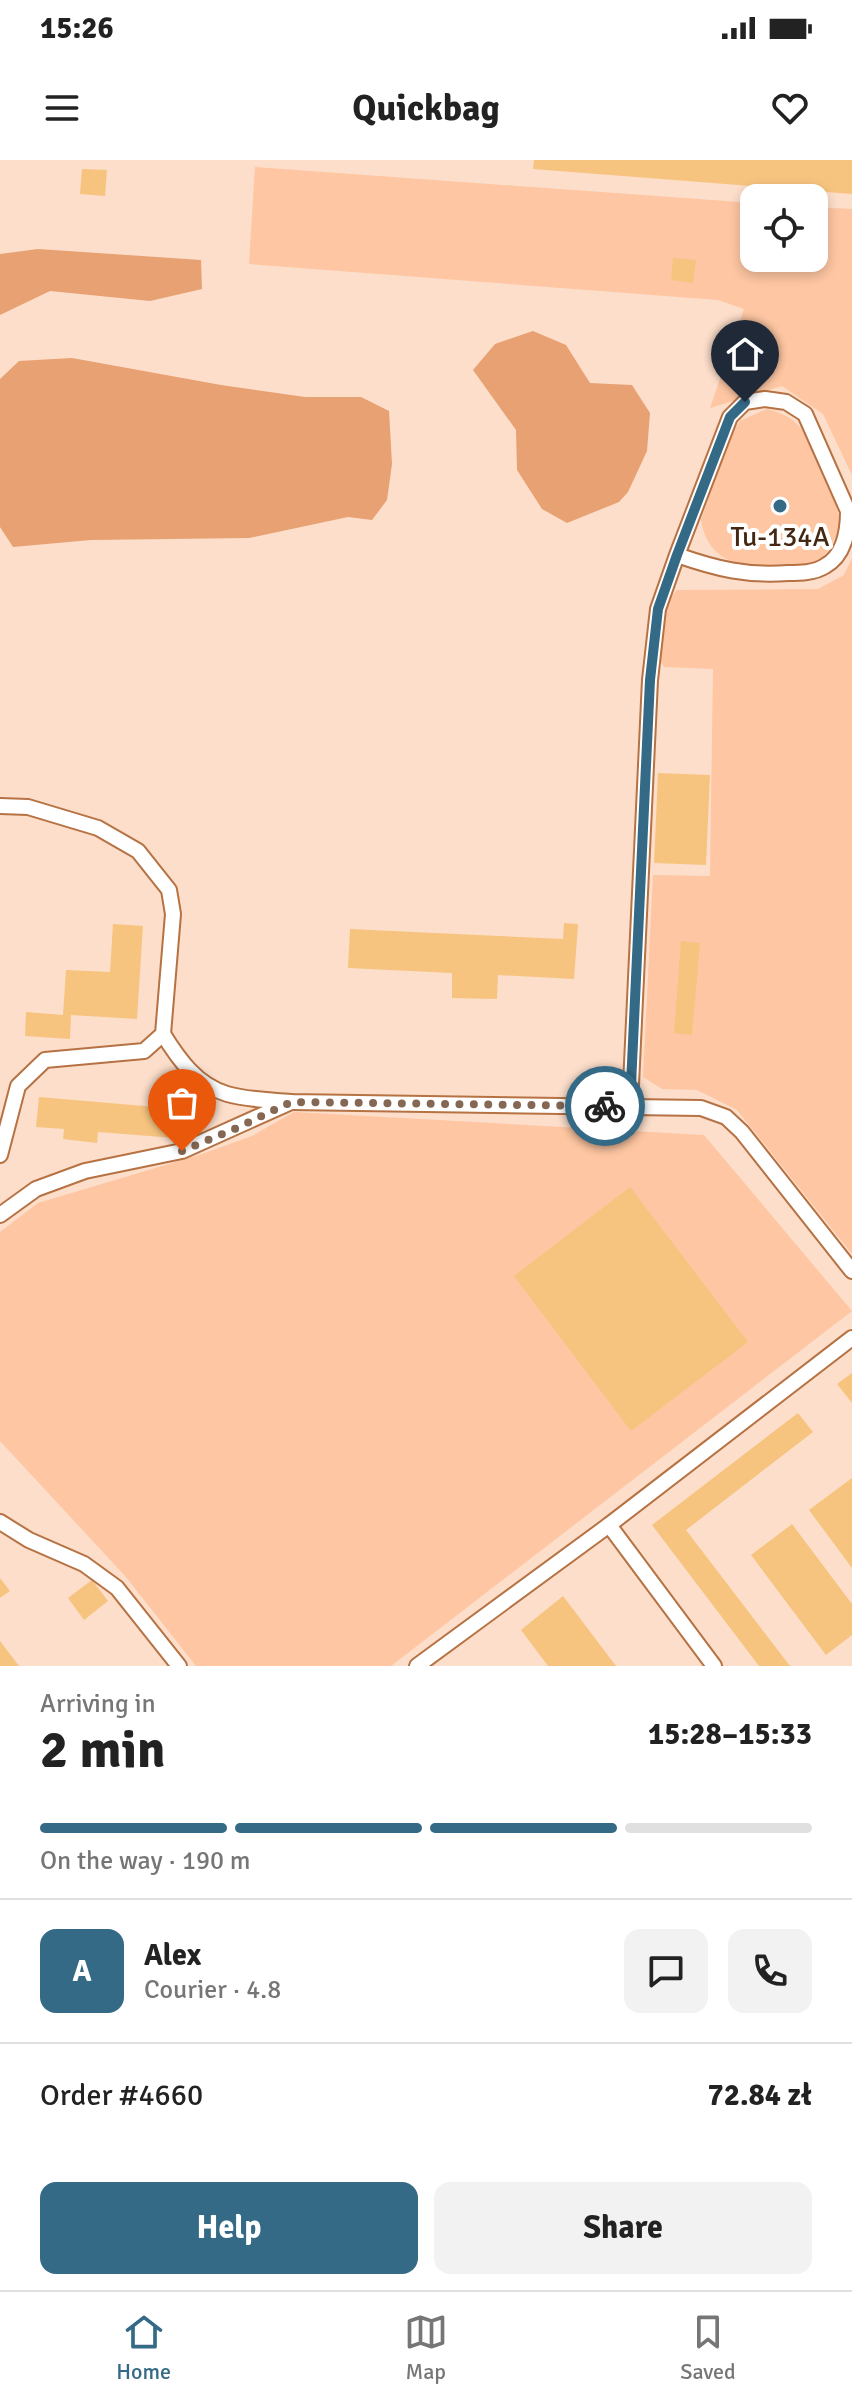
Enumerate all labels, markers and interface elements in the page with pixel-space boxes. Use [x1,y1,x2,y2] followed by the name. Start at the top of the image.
[40,10,114,47] text: 15:26
[40,86,84,130] icon: menu
[352,86,500,131] text: Quickbag
[768,86,812,130] icon: heart
[740,184,828,272] map controls
[740,184,828,272] button: locate
[711,320,779,402] pin
[723,332,767,376] icon: home
[771,497,789,515] marker: Tu-134A
[730,520,830,554] place label: Tu-134A
[565,1066,645,1146] courier
[148,1069,216,1151] pin
[160,1081,204,1125] icon: bag
[583,1084,627,1128] icon: bike
[40,1688,156,1720] text: Arriving in
[648,1716,812,1753] text: 15:28–15:33
[40,1718,166,1782] text: 2 min
[40,1845,250,1877] text: On the way · 190 m
[624,1929,708,2013] button: chat
[728,1929,812,2013] button: phone
[144,1937,201,1974] text: Alex
[72,1953,92,1990] text: A
[144,1974,281,2006] text: Courier · 4.8
[40,2077,203,2114] text: Order #4660
[708,2077,812,2114] text: 72.84 zł
[40,2182,418,2274] button: Help
[434,2182,812,2274] button: Share
[116,2310,171,2385] tab: Home
[404,2310,448,2385] tab: Map
[680,2310,736,2385] tab: Saved

